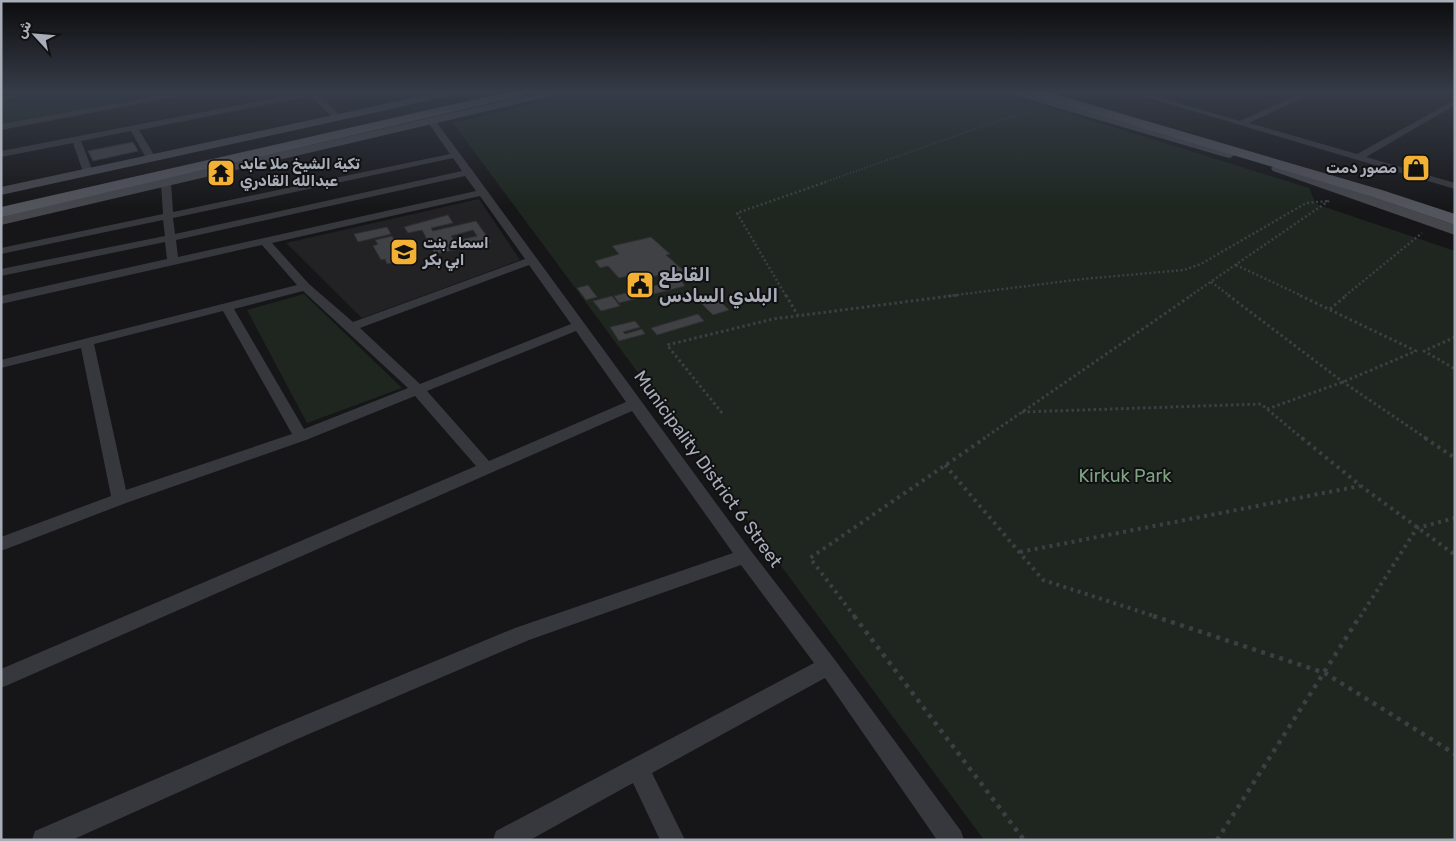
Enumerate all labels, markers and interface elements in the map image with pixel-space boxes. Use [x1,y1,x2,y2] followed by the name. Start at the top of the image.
[10,10,60,60] north arrow
[12,18,35,41] text: ش
[1401,153,1431,183] shop icon: مصور دمت
[240,155,361,192] place label: تكية الشيخ ملا عابد عبدالله القادري
[206,158,236,188] temple icon: تكية الشيخ ملا عابد عبدالله القادري
[1326,159,1397,177] place label: مصور دمت
[422,234,489,272] place label: اسماء بنت ابي بكر
[389,237,419,267] school or university icon: اسماء بنت ابي بكر
[659,264,778,309] place label: القاطع البلدي السادس
[625,270,655,300] public building icon: القاطع البلدي السادس
[629,366,787,572] street label: Municipality District 6 Street
[1078,465,1172,487] park label: Kirkuk Park

